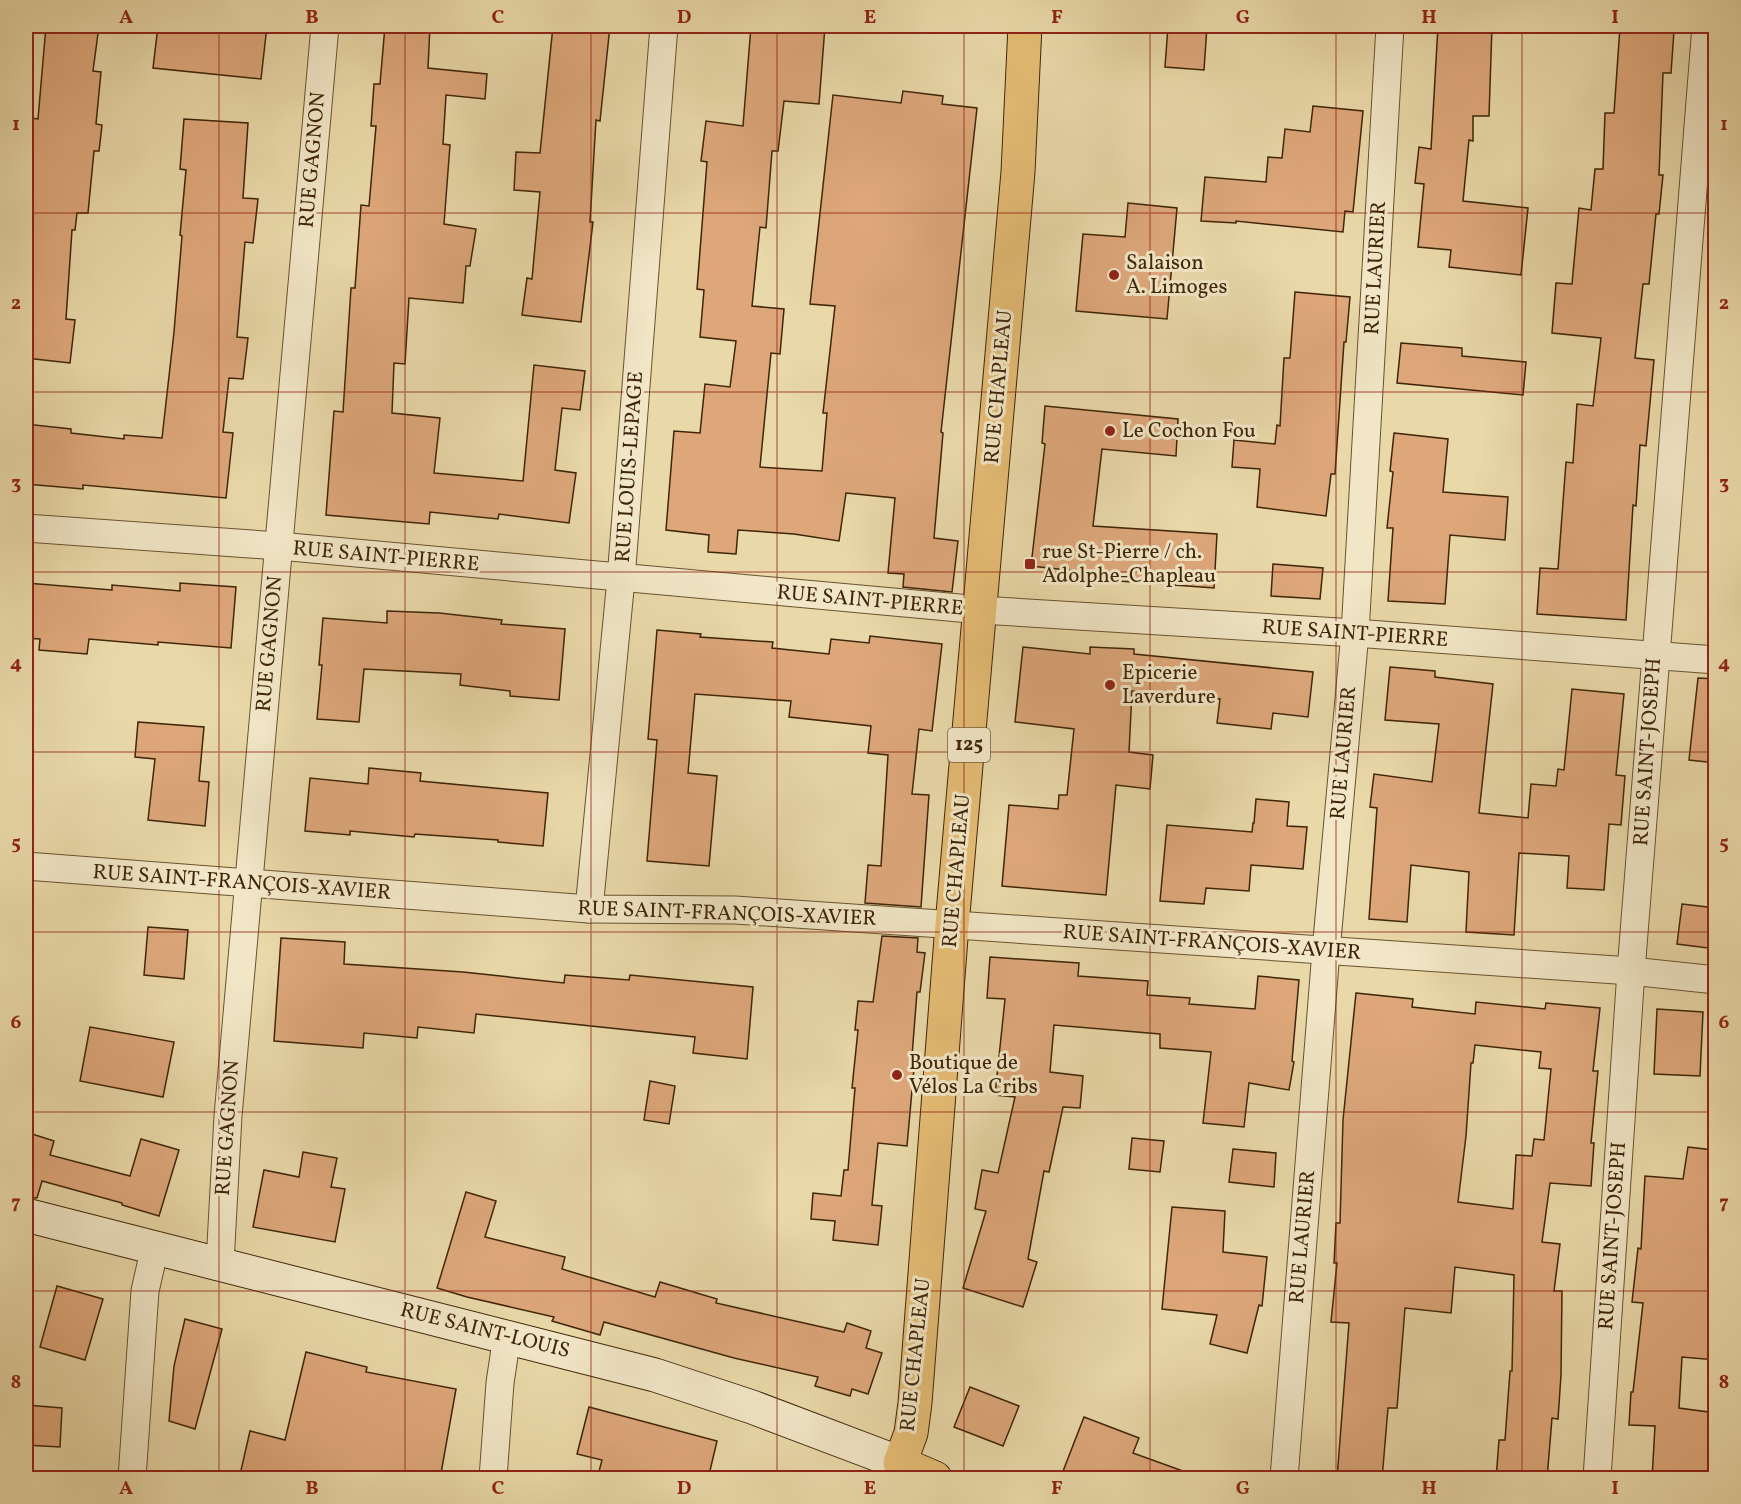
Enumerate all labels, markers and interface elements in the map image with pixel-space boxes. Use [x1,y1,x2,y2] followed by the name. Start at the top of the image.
[119,4,133,32] text: A
[305,4,319,32] text: B
[492,4,505,32] text: C
[677,4,691,32] text: D
[864,4,876,32] text: E
[1051,4,1063,32] text: F
[1236,4,1250,32] text: G
[1421,4,1437,32] text: H
[1611,4,1619,32] text: I
[293,91,333,229] street label: RUE GAGNON
[12,111,20,139] text: 1
[1720,111,1728,139] text: 1
[1358,200,1394,336] street label: RUE LAURIER
[1126,249,1227,302] place label: Salaison A. Limoges
[1107,268,1121,282] marker: Salaison A. Limoges
[11,290,21,318] text: 2
[1719,290,1729,318] text: 2
[978,309,1020,465] street label: RUE CHAPLEAU
[609,370,651,564] street label: RUE LOUIS-LEPAGE
[1122,417,1256,446] place label: Le Cochon Fou
[1103,424,1117,438] marker: Le Cochon Fou
[11,470,21,498] text: 3
[1719,470,1729,498] text: 3
[292,534,480,580] street label: RUE SAINT-PIERRE
[1042,538,1216,591] place label: rue St-Pierre / ch. Adolphe-Chapleau
[1023,557,1037,571] marker: rue St-Pierre / ch. Adolphe-Chapleau
[250,575,290,713] street label: RUE GAGNON
[776,578,964,624] street label: RUE SAINT-PIERRE
[1261,613,1449,655] street label: RUE SAINT-PIERRE
[10,650,22,678] text: 4
[1718,650,1730,678] text: 4
[1627,657,1669,847] street label: RUE SAINT-JOSEPH
[1122,659,1216,712] place label: Epicerie Laverdure
[1103,678,1117,692] marker: Epicerie Laverdure
[1324,685,1364,821] street label: RUE LAURIER
[948,728,990,762] road number: 125
[936,793,978,949] street label: RUE CHAPLEAU
[11,830,21,858] text: 5
[1719,830,1729,858] text: 5
[92,858,392,908] street label: RUE SAINT-FRANÇOIS-XAVIER
[577,894,877,934] street label: RUE SAINT-FRANÇOIS-XAVIER
[1062,918,1362,968] street label: RUE SAINT-FRANÇOIS-XAVIER
[11,1009,22,1037] text: 6
[1719,1009,1730,1037] text: 6
[909,1049,1038,1102] place label: Boutique de Vélos La Cribs
[209,1059,247,1197] street label: RUE GAGNON
[890,1068,904,1082] marker: Boutique de Vélos La Cribs
[1592,1141,1634,1331] street label: RUE SAINT-JOSEPH
[1283,1169,1323,1305] street label: RUE LAURIER
[11,1189,21,1217] text: 7
[1719,1189,1729,1217] text: 7
[894,1277,938,1433] street label: RUE CHAPLEAU
[397,1296,573,1366] street label: RUE SAINT-LOUIS
[11,1369,21,1397] text: 8
[1719,1369,1729,1397] text: 8
[119,1475,133,1503] text: A
[305,1475,319,1503] text: B
[492,1475,505,1503] text: C
[677,1475,691,1503] text: D
[864,1475,876,1503] text: E
[1051,1475,1063,1503] text: F
[1236,1475,1250,1503] text: G
[1421,1475,1437,1503] text: H
[1611,1475,1619,1503] text: I

